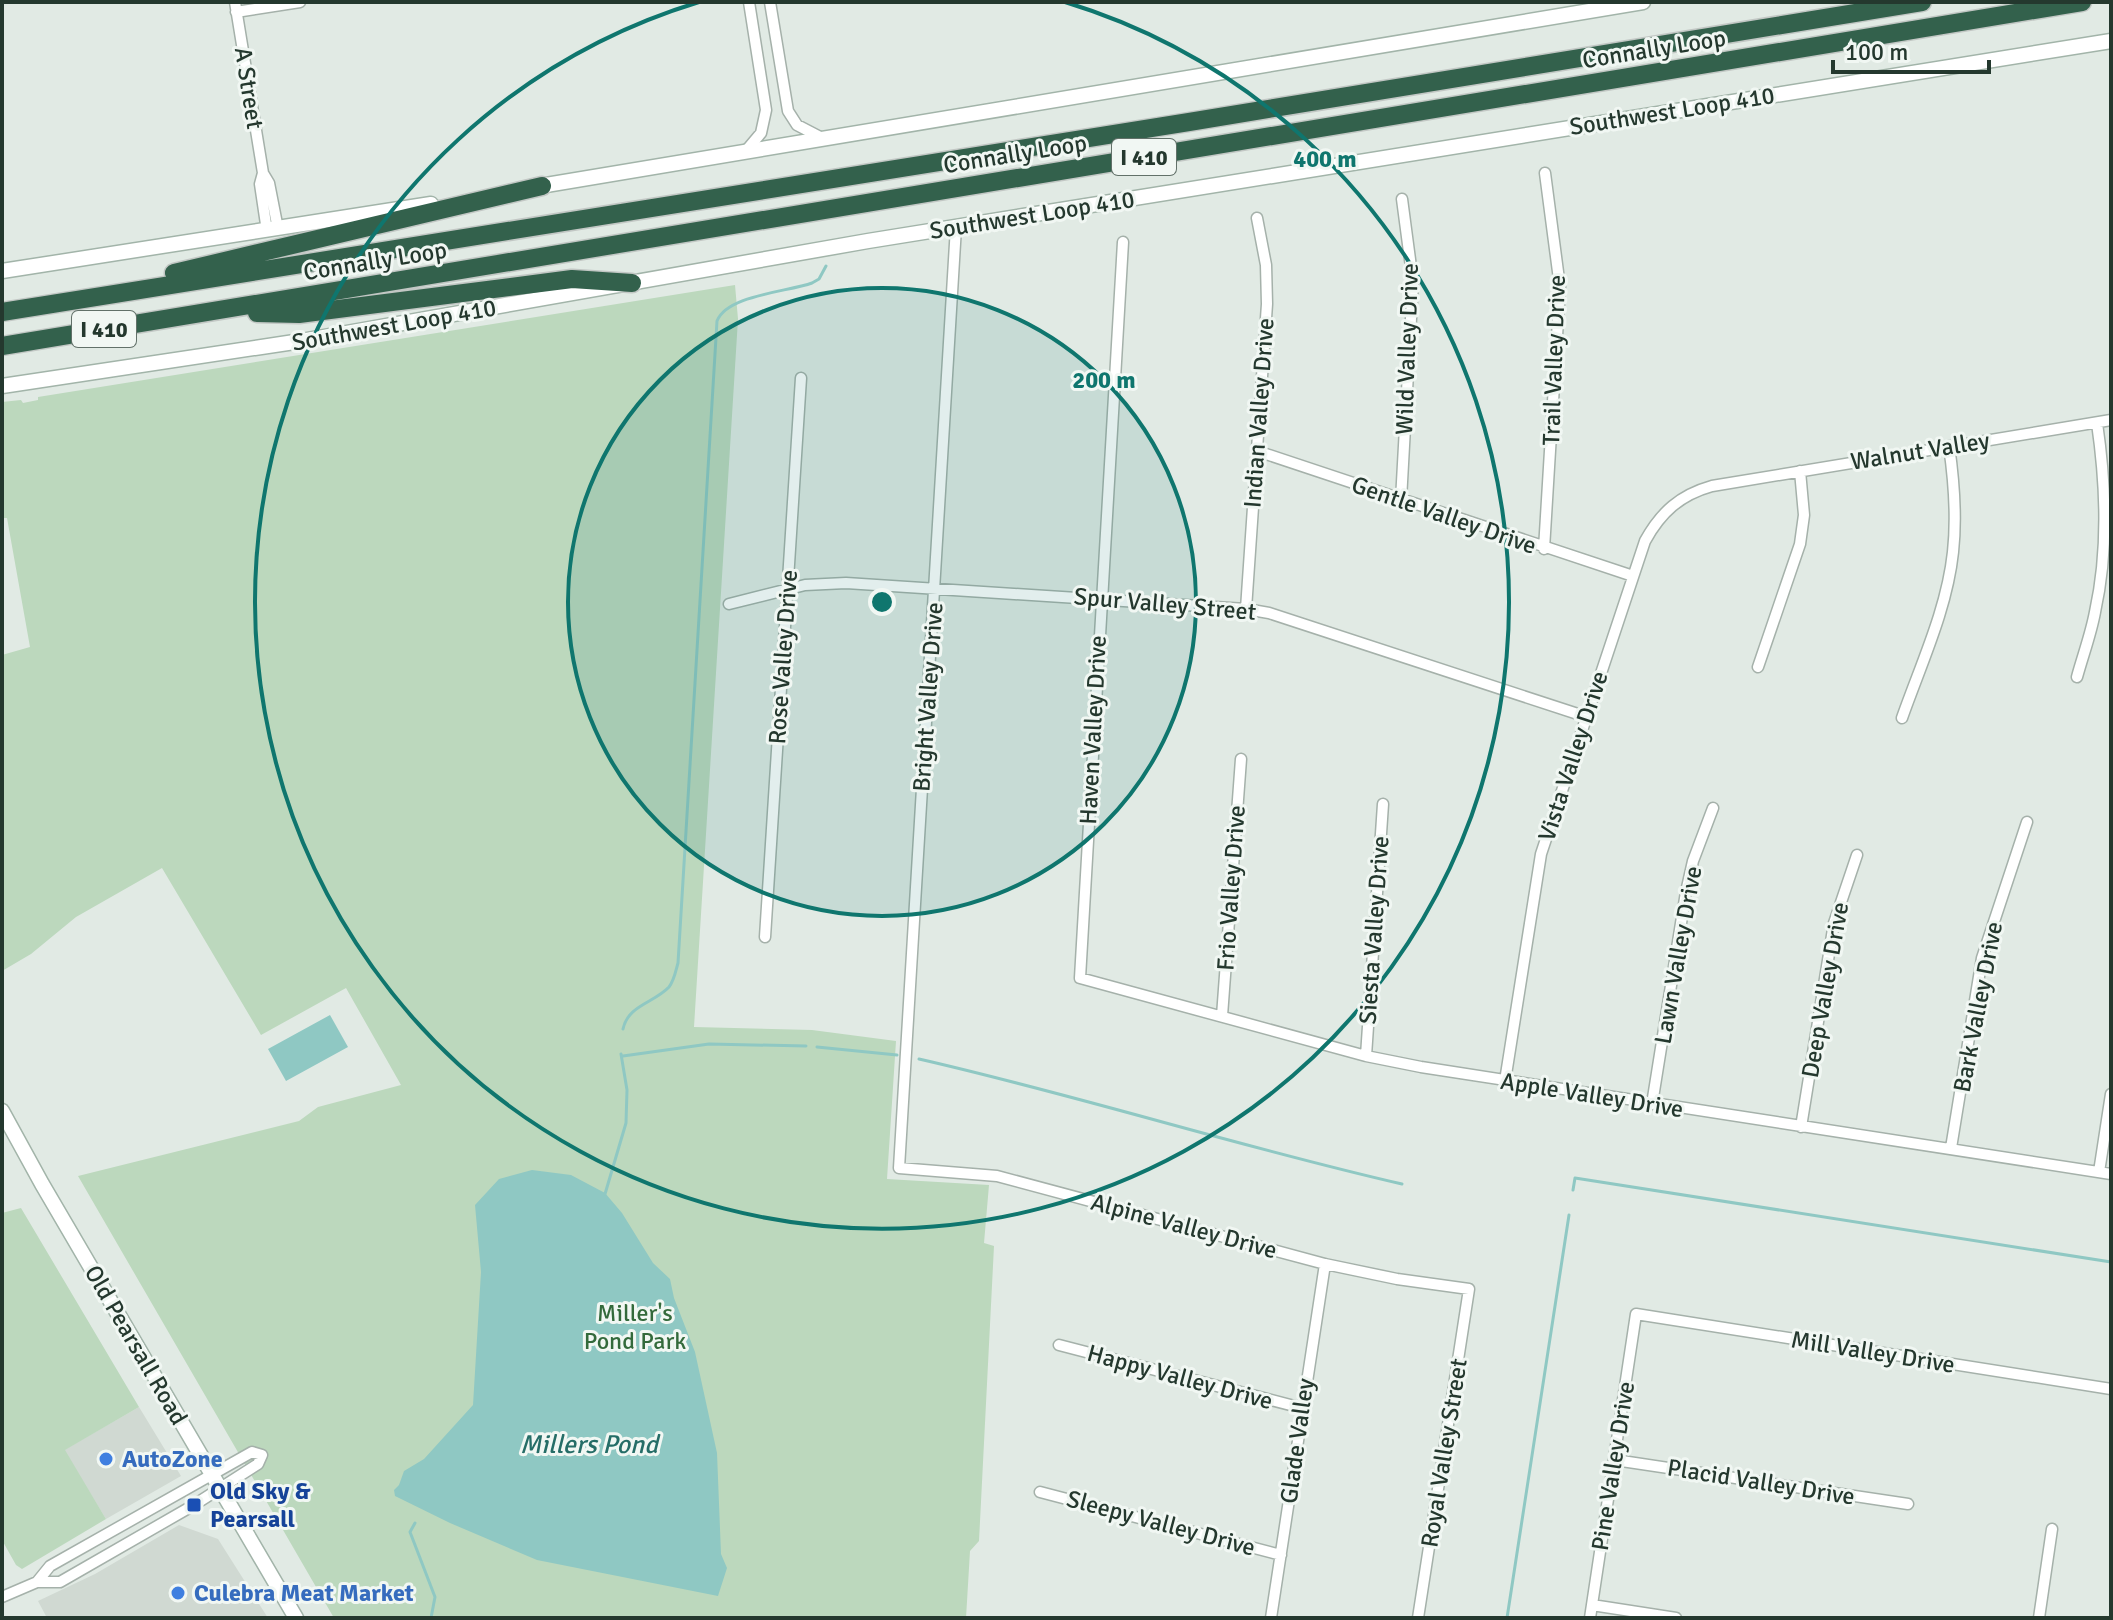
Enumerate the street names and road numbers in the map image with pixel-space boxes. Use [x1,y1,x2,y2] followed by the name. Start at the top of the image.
[1580,23,1728,75] street label: Connally Loop
[228,45,270,131] street label: A Street
[1567,80,1777,142] street label: Southwest Loop 410
[941,128,1089,180] street label: Connally Loop
[1112,139,1176,175] road number: I 410
[927,184,1137,246] street label: Southwest Loop 410
[301,235,449,287] street label: Connally Loop
[1389,262,1425,436] street label: Wild Valley Drive
[1536,274,1572,446] street label: Trail Valley Drive
[289,292,499,358] street label: Southwest Loop 410
[72,311,136,347] road number: I 410
[1237,317,1281,509] street label: Indian Valley Drive
[1848,425,1992,477] street label: Walnut Valley
[1348,469,1540,561] street label: Gentle Valley Drive
[762,569,804,745] street label: Rose Valley Drive
[1073,581,1257,627] street label: Spur Valley Street
[906,601,950,793] street label: Bright Valley Drive
[1073,635,1113,825] street label: Haven Valley Drive
[1531,667,1615,845] street label: Vista Valley Drive
[1210,804,1252,972] street label: Frio Valley Drive
[1352,835,1396,1025] street label: Siesta Valley Drive
[1648,864,1708,1046] street label: Lawn Valley Drive
[1795,900,1855,1080] street label: Deep Valley Drive
[1947,919,2009,1095] street label: Bark Valley Drive
[1498,1066,1686,1124] street label: Apple Valley Drive
[1088,1187,1280,1265] street label: Alpine Valley Drive
[78,1260,194,1430] street label: Old Pearsall Road
[1789,1324,1957,1380] street label: Mill Valley Drive
[1084,1338,1276,1416] street label: Happy Valley Drive
[1414,1356,1474,1550] street label: Royal Valley Street
[1273,1376,1321,1506] street label: Glade Valley
[1585,1379,1641,1553] street label: Pine Valley Drive
[1665,1452,1857,1512] street label: Placid Valley Drive
[1063,1483,1259,1563] street label: Sleepy Valley Drive

